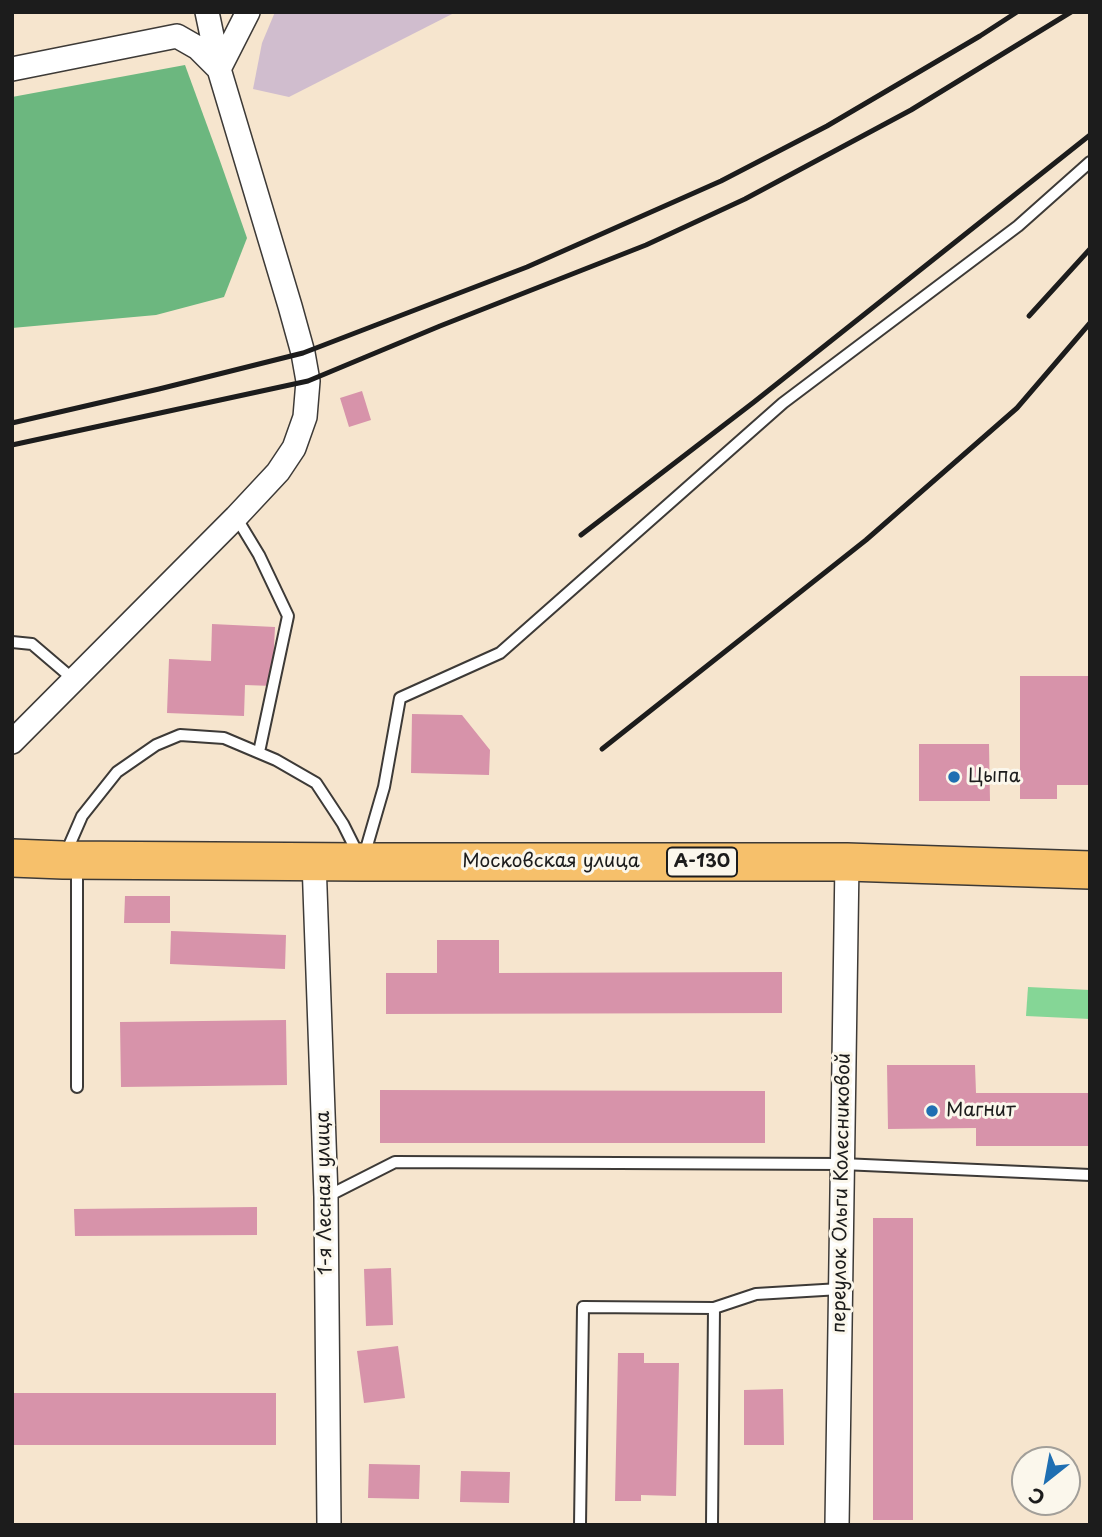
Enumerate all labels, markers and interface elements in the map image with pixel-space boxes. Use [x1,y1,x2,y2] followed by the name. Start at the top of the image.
[968,766,1020,788] place label: Цыпа
[946,769,962,785] marker: Цыпа
[667,848,737,876] road number: А-130
[462,851,640,873] street label: Московская улица
[828,1053,856,1333] street label: переулок Ольги Колесниковой
[946,1100,1016,1122] place label: Магнит
[924,1103,940,1119] marker: Магнит
[312,1111,338,1275] street label: 1-я Лесная улица
[1011,1446,1081,1516] north arrow
[1023,1482,1050,1513] text: С

